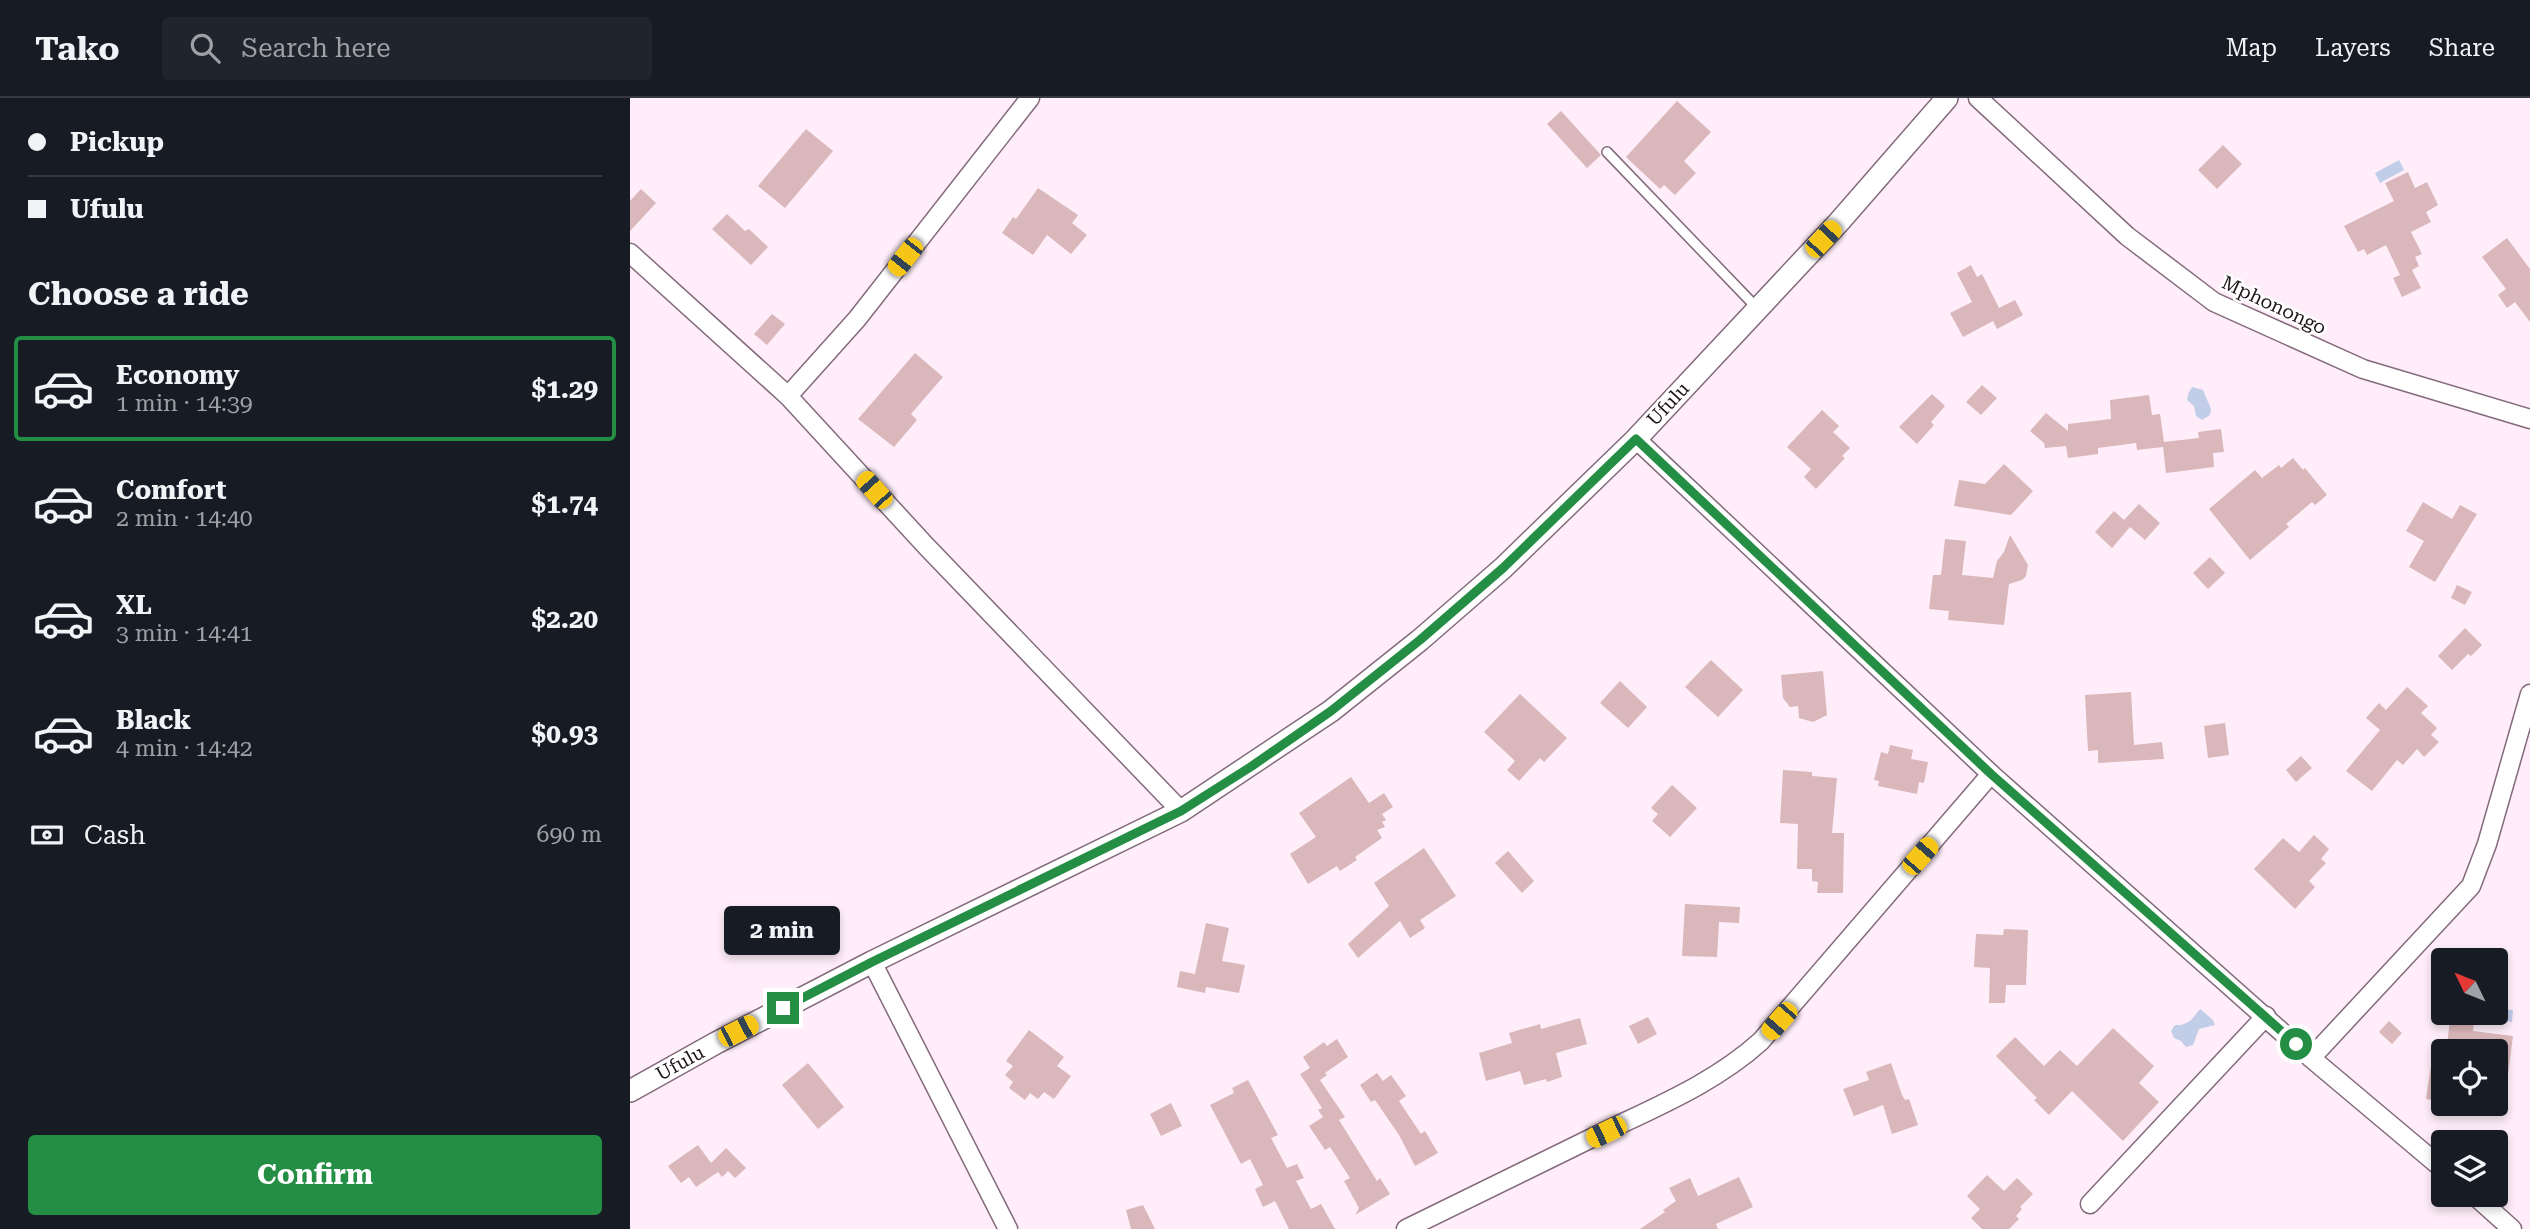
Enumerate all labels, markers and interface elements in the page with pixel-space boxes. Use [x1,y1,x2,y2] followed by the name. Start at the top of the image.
[162,17,652,80] search box
[35,29,120,68] text: Tako
[186,29,224,67] icon: search
[242,33,390,63] text: Search here
[2226,34,2277,62] text: Map
[2315,34,2391,62] text: Layers
[2429,34,2495,62] text: Share
[70,127,164,157] text: Pickup
[70,194,144,224] text: Ufulu
[1801,216,1846,262] car
[884,234,927,280] car
[2218,271,2330,339] street label: Mphonongo
[28,275,249,313] text: Choose a ride
[32,357,95,420] icon: car
[116,360,239,390] text: Economy
[532,374,598,404] text: $1.29
[1642,377,1694,431] street label: Ufulu
[116,390,253,417] text: 1 min · 14:39
[853,467,896,513] car
[32,472,95,535] icon: car
[116,475,226,505] text: Comfort
[532,489,598,519] text: $1.74
[116,505,253,532] text: 2 min · 14:40
[32,587,95,650] icon: car
[116,590,152,620] text: XL
[532,604,598,634] text: $2.20
[116,620,253,647] text: 3 min · 14:41
[32,702,95,765] icon: car
[116,705,191,735] text: Black
[532,719,598,749] text: $0.93
[116,735,253,762] text: 4 min · 14:42
[28,816,66,854] icon: cash
[84,820,146,850] text: Cash
[537,821,602,848] text: 690 m
[1899,833,1942,879] car
[725,906,841,956] callout: 2 min
[750,917,814,944] text: 2 min
[2431,948,2508,1026] north arrow
[2431,948,2508,1207] map controls
[767,992,799,1024] route end
[1758,998,1801,1044] car
[715,1012,762,1050] car
[2280,1028,2312,1060] route start
[2431,1039,2508,1116] button: locate
[652,1040,708,1086] street label: Ufulu
[1583,1113,1630,1151] car
[2431,1130,2508,1207] button: layers
[28,1135,602,1215] button: Confirm

